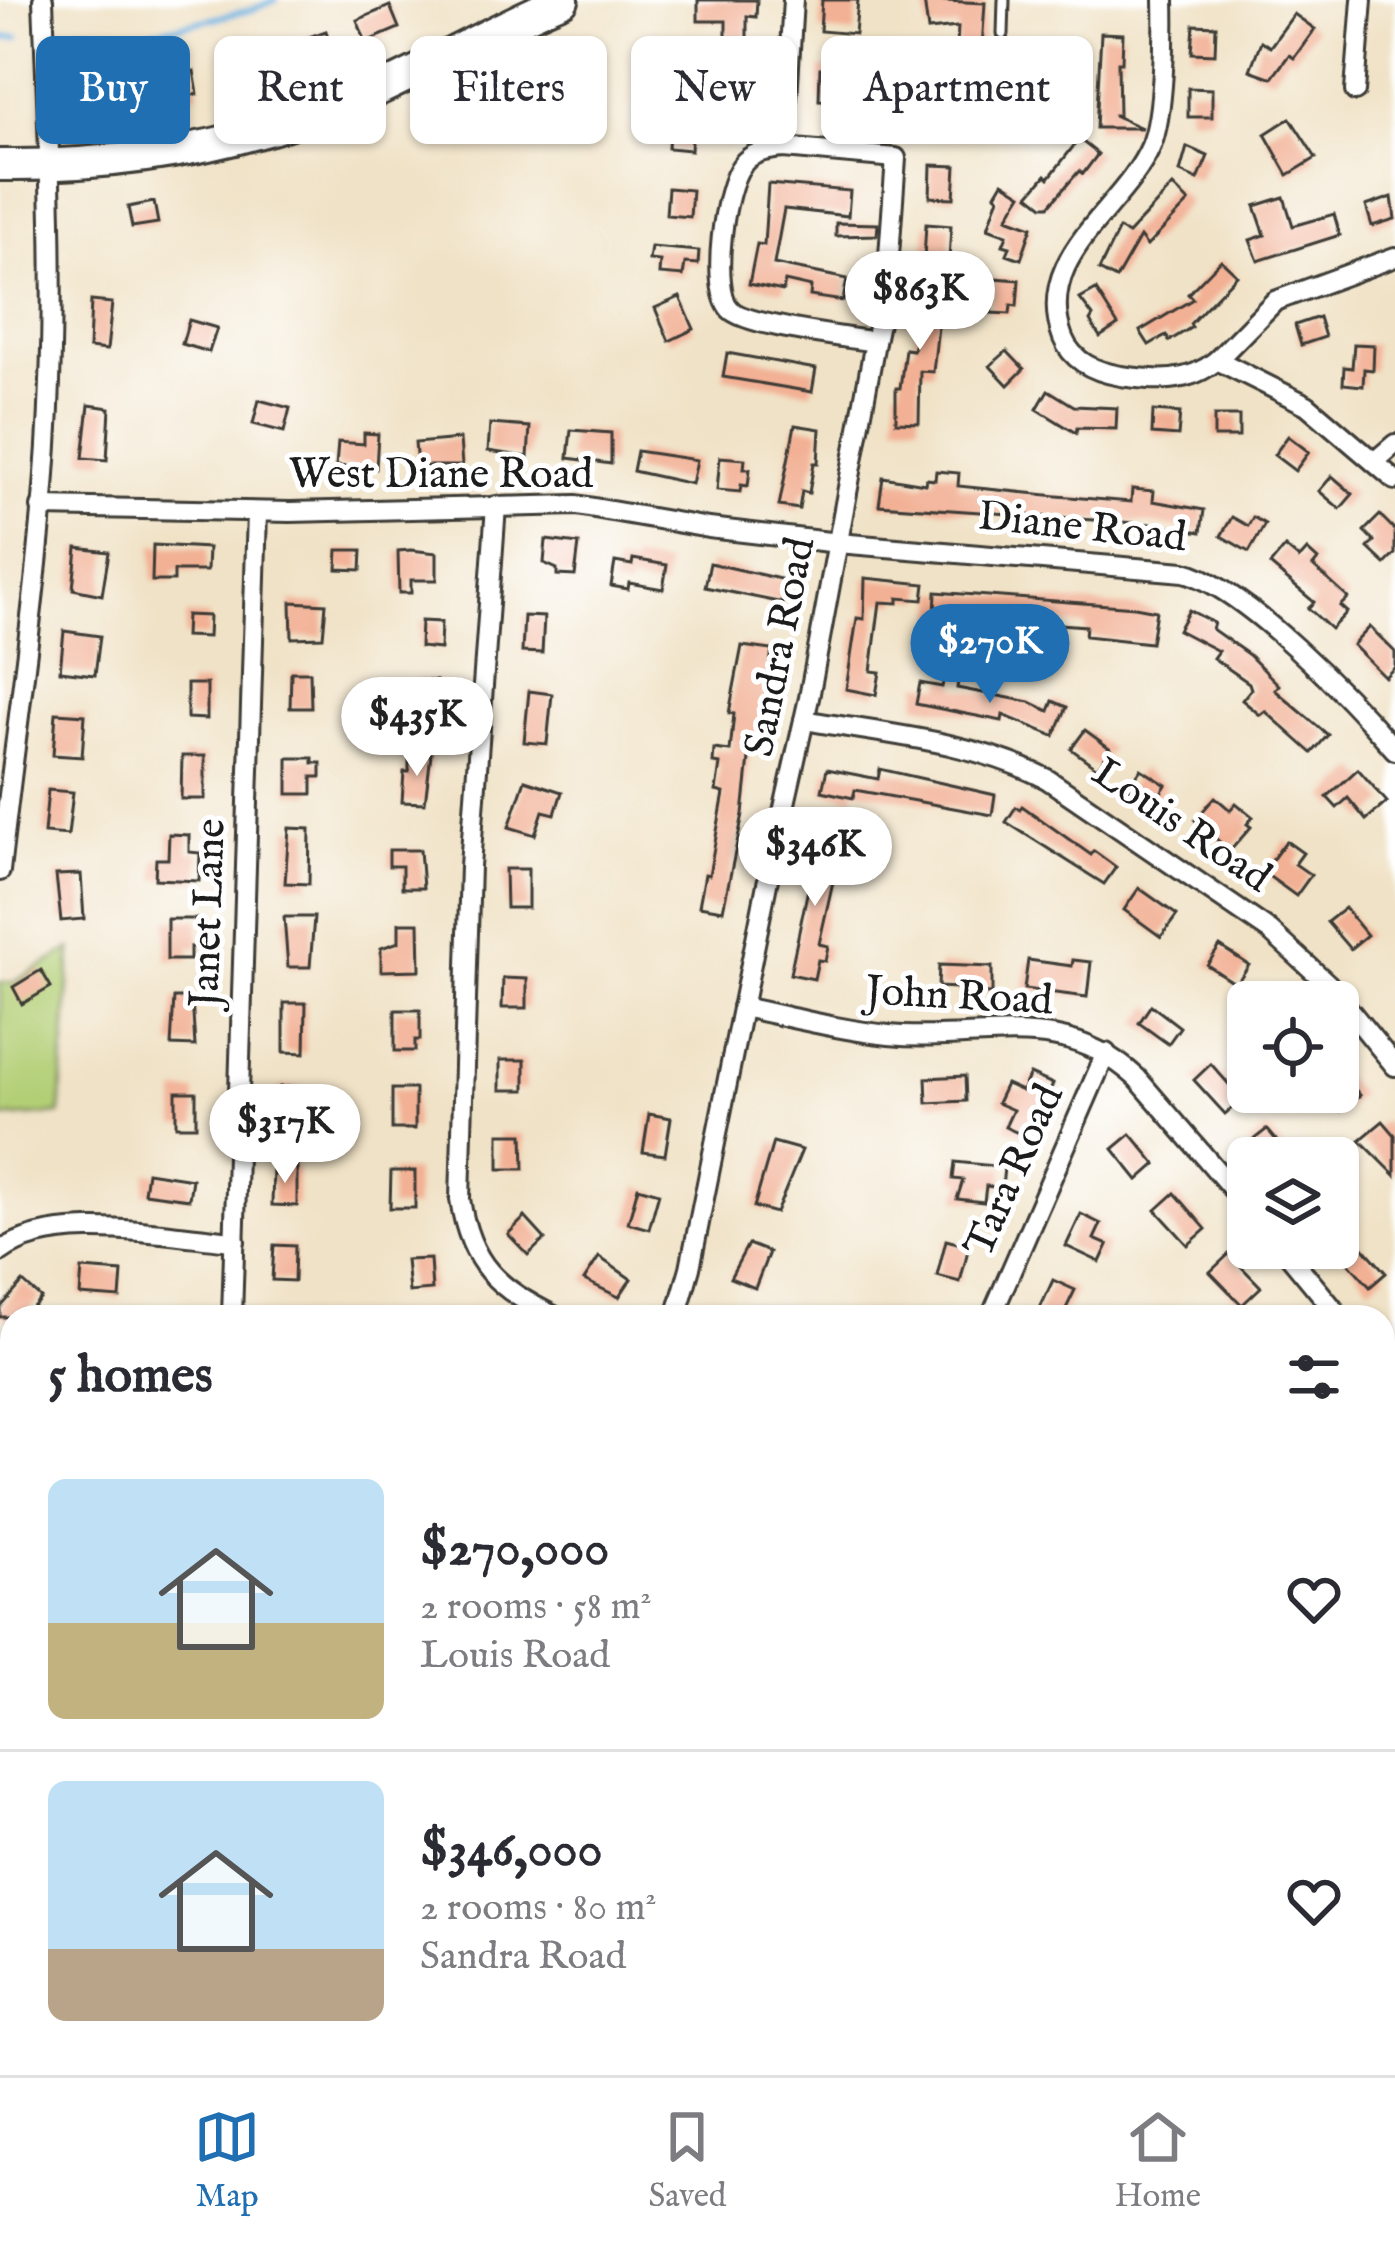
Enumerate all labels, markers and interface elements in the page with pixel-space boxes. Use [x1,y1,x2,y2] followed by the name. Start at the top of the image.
[36,36,190,144] chip: Buy
[214,36,386,144] chip: Rent
[410,36,607,144] chip: Filters
[631,36,797,144] chip: New
[821,36,1093,144] chip: Apartment
[836,251,1004,353] pin: $863K
[872,265,968,314] text: $863K
[289,449,594,502] street label: West Diane Road
[975,491,1189,565] street label: Diane Road
[734,532,828,761] street label: Sandra Road
[906,604,1074,706] pin: $270K
[937,618,1043,667] text: $270K
[333,677,501,779] pin: $435K
[368,691,466,740] text: $435K
[1081,747,1281,906] street label: Louis Road
[731,807,899,909] pin: $346K
[179,818,239,1012] street label: Janet Lane
[765,821,865,870] text: $346K
[860,965,1054,1028] street label: John Road
[1227,981,1359,1269] map controls
[1227,981,1359,1113] button: locate
[954,1076,1077,1265] street label: Tara Road
[201,1084,369,1186] pin: $317K
[236,1098,334,1147] text: $317K
[1227,1137,1359,1269] button: layers
[1281,1344,1347,1410] icon: filters
[48,1345,213,1410] text: 5 homes
[420,1518,609,1583] text: $270,000
[144,1527,288,1671] icon: home
[1281,1566,1347,1632] icon: heart
[420,1583,652,1632] text: 2 rooms · 58 m²
[420,1632,610,1681] text: Louis Road
[420,1819,603,1884] text: $346,000
[144,1829,288,1973] icon: home
[1281,1868,1347,1934] icon: heart
[420,1884,657,1933] text: 2 rooms · 80 m²
[420,1933,626,1982] text: Sandra Road
[194,2104,260,2218] tab: Map
[648,2104,726,2218] tab: Saved
[1115,2104,1201,2218] tab: Home

